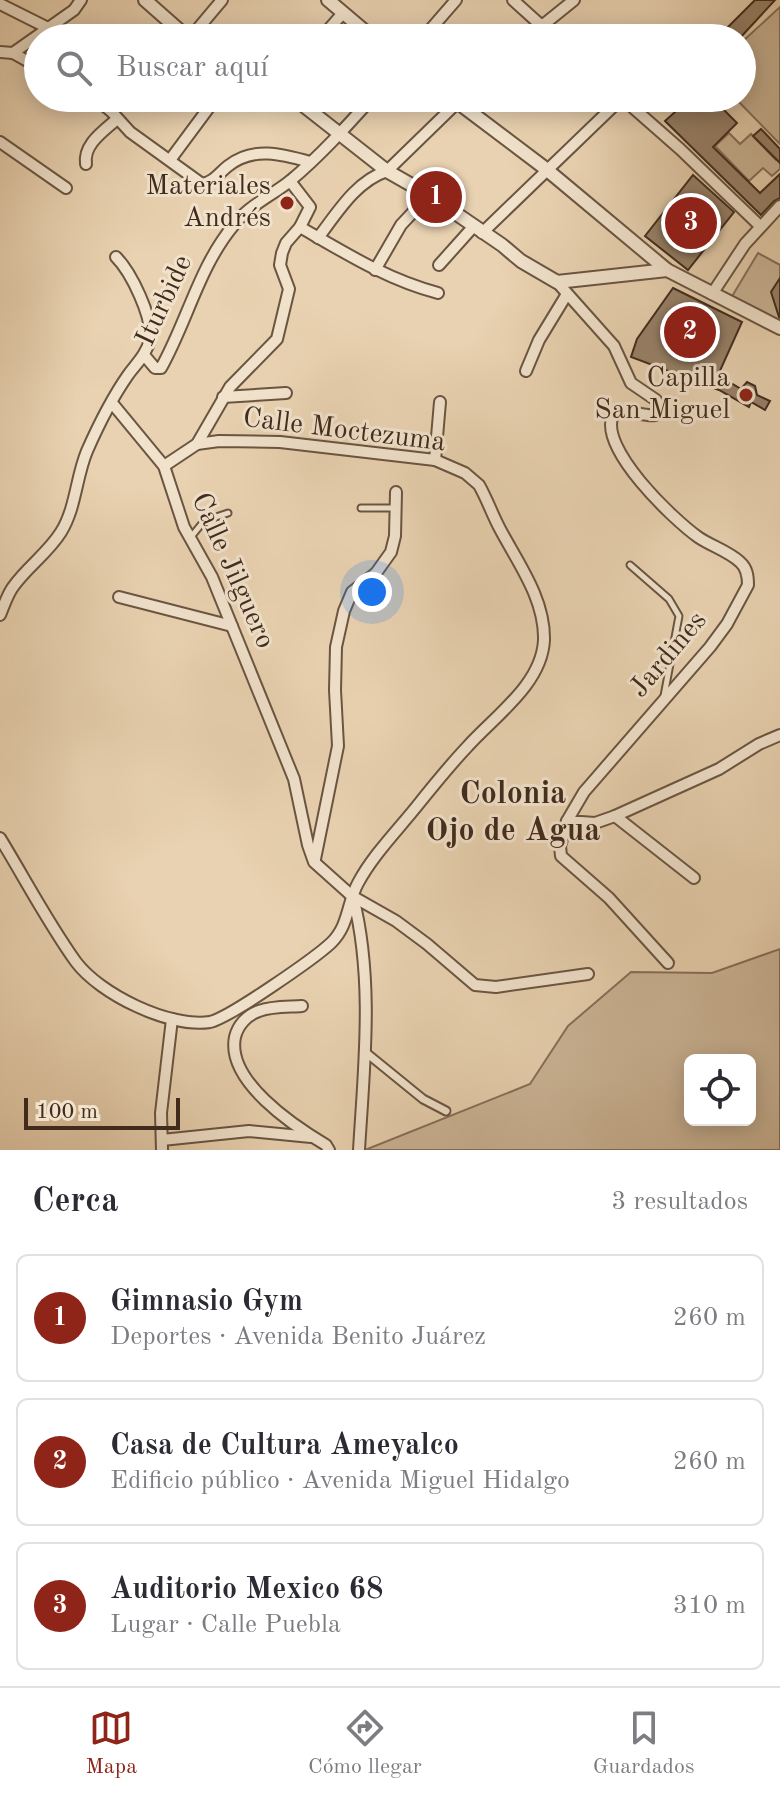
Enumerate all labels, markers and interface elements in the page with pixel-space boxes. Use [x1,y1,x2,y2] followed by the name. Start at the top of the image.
[24,24,756,112] search box
[52,46,96,90] icon: search
[116,53,268,83] text: Buscar aquí
[410,167,462,227] pin: 1
[146,173,271,233] place label: Materiales Andrés
[665,193,717,253] pin: 3
[278,194,296,212] marker: Materiales Andrés
[132,251,198,351] street label: Iturbide
[664,302,716,362] pin: 2
[594,365,730,425] place label: Capilla San Miguel
[737,386,755,404] marker: Capilla San Miguel
[241,405,447,457] street label: Calle Moctezuma
[185,489,279,653] street label: Calle Jilguero
[352,572,392,612] your location
[625,607,713,703] street label: Jardines
[425,779,601,848] district label: Colonia Ojo de Agua
[684,1054,756,1126] map controls
[684,1054,756,1126] button: locate
[24,1094,180,1130] scale bar
[36,1101,98,1123] text: 100 m
[32,1185,118,1219] text: Cerca
[611,1189,748,1215] text: 3 resultados
[110,1287,303,1317] text: Gimnasio Gym
[52,1305,68,1331] text: 1
[673,1305,746,1331] text: 260 m
[110,1324,486,1350] text: Deportes · Avenida Benito Juárez
[110,1431,459,1461] text: Casa de Cultura Ameyalco
[52,1449,68,1475] text: 2
[673,1449,746,1475] text: 260 m
[110,1468,570,1494] text: Edificio público · Avenida Miguel Hidalgo
[110,1575,383,1605] text: Auditorio Mexico 68
[52,1593,68,1619] text: 3
[673,1593,746,1619] text: 310 m
[110,1612,341,1638] text: Lugar · Calle Puebla
[85,1706,137,1781] tab: Mapa
[308,1706,422,1781] tab: Cómo llegar
[593,1706,695,1781] tab: Guardados

